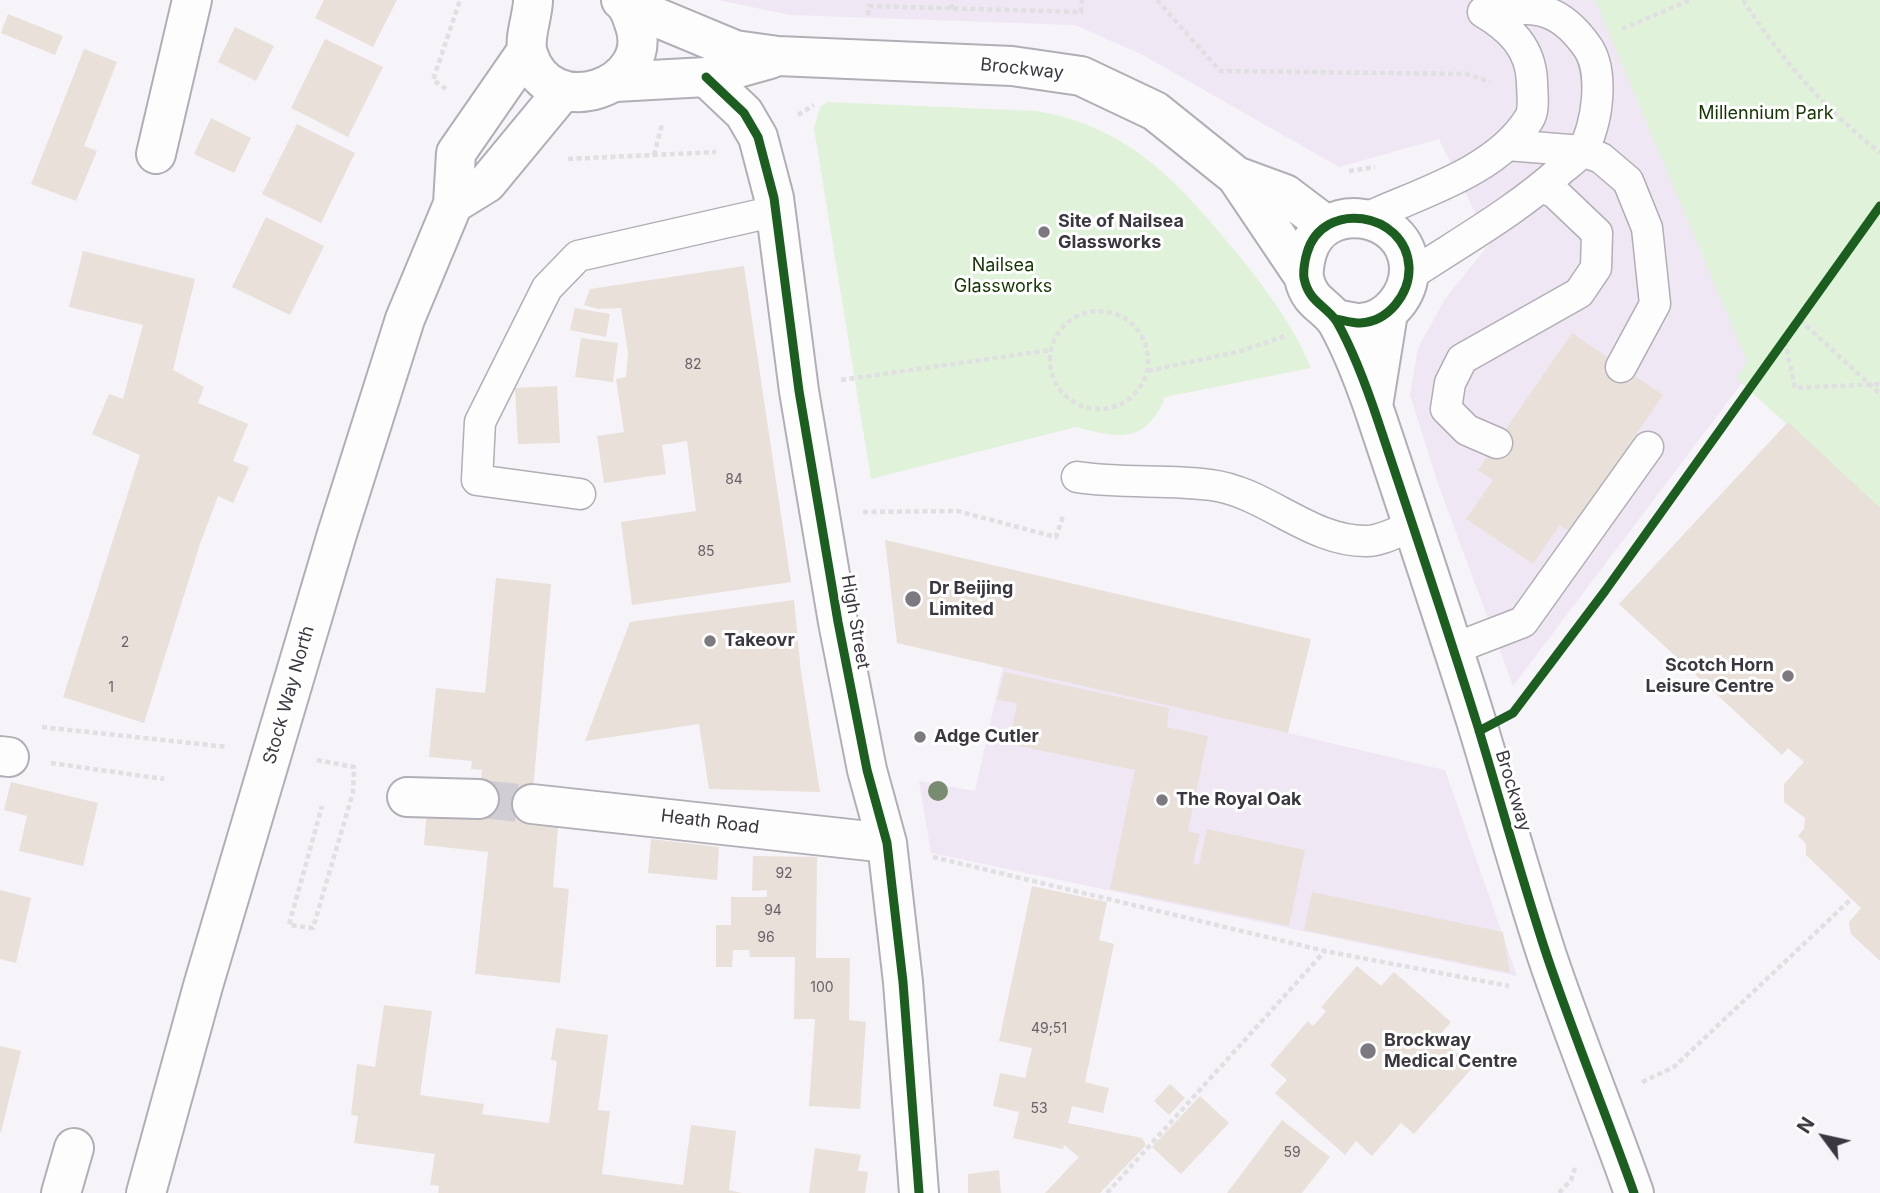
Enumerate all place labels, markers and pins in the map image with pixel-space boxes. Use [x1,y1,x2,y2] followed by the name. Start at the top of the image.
[1058,211,1184,254] place label: Site of Nailsea Glassworks
[1036,224,1052,240] marker: Site of Nailsea Glassworks
[929,578,1013,620] place label: Dr Beijing Limited
[903,589,923,609] marker: Dr Beijing Limited
[724,630,795,652] place label: Takeovr
[702,633,718,649] marker: Takeovr
[1646,655,1774,698] place label: Scotch Horn Leisure Centre
[1780,668,1796,684] marker: Scotch Horn Leisure Centre
[934,726,1039,748] place label: Adge Cutler
[912,729,928,745] marker: Adge Cutler
[1176,789,1302,811] place label: The Royal Oak
[1154,792,1170,808] marker: The Royal Oak
[1384,1030,1518,1072] place label: Brockway Medical Centre
[1358,1041,1378,1061] marker: Brockway Medical Centre

